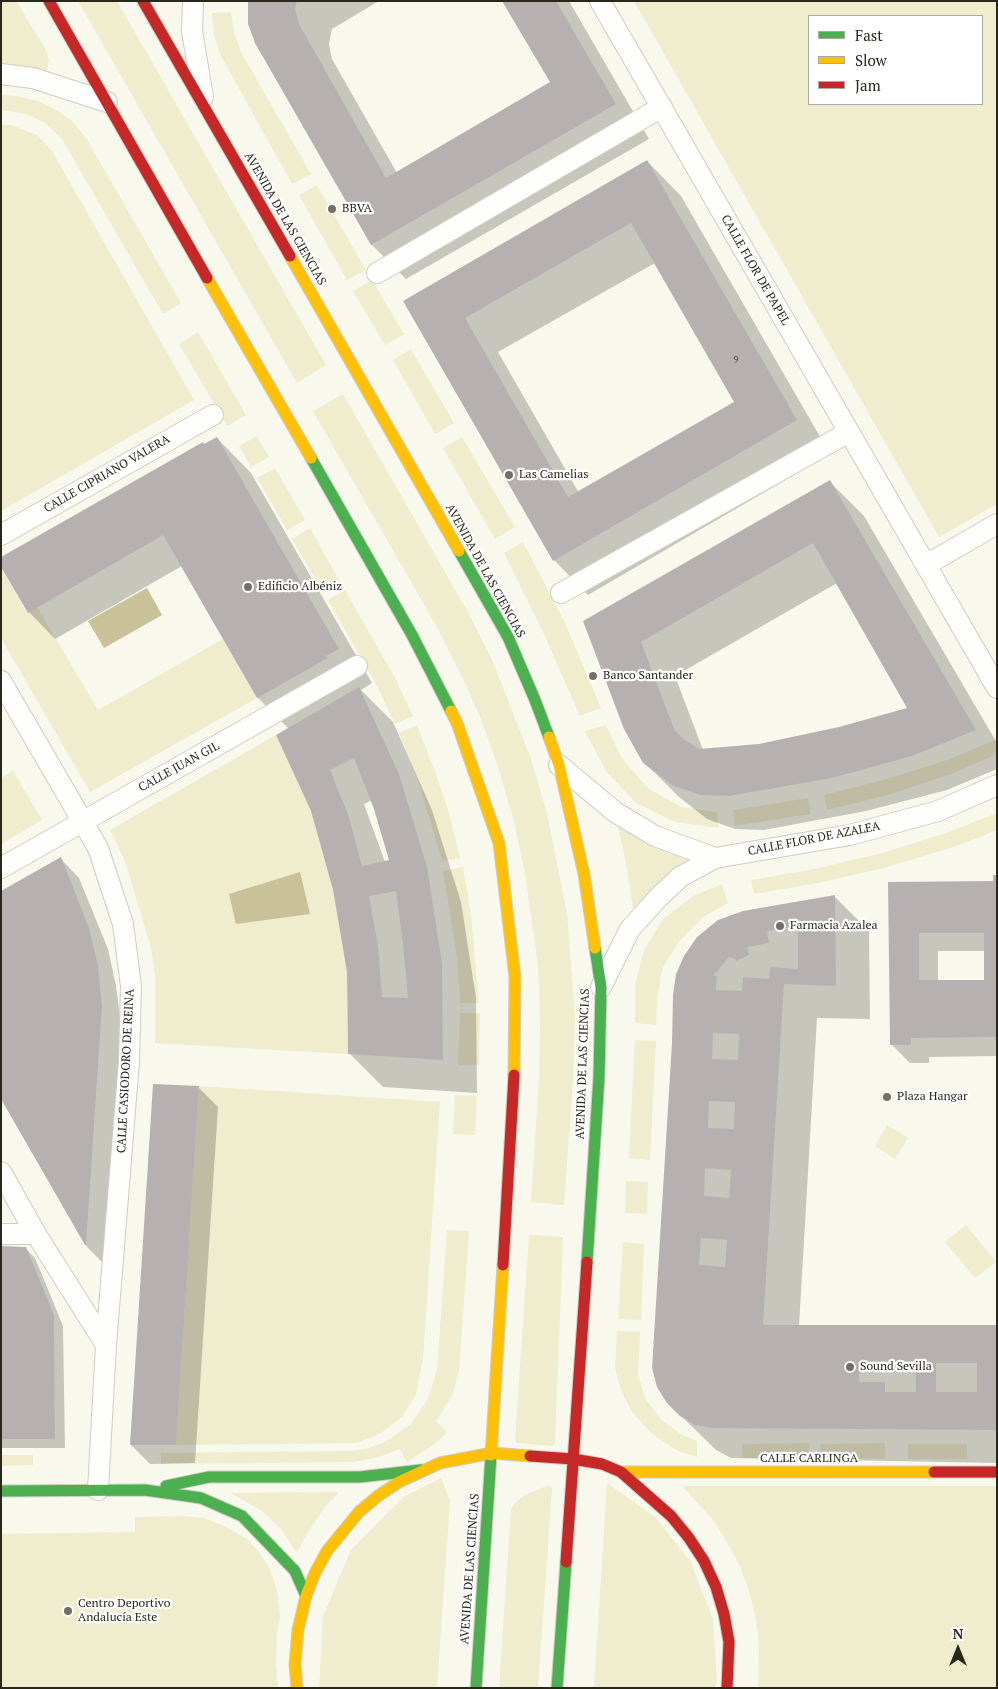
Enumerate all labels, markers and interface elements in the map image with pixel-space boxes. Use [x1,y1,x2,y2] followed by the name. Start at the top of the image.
[808,15,983,105] legend
[855,25,883,45] text: Fast
[855,50,887,70] text: Slow
[855,75,881,95] text: Jam
[241,150,329,288] street label: AVENIDA DE LAS CIENCIAS
[342,202,372,216] place label: BBVA
[326,203,338,215] marker: BBVA
[718,212,792,328] street label: CALLE FLOR DE PAPEL
[733,354,739,366] house number: 9
[41,432,173,516] street label: CALLE CIPRIANO VALERA
[519,468,588,482] place label: Las Camelias
[503,469,515,481] marker: Las Camelias
[442,501,528,641] street label: AVENIDA DE LAS CIENCIAS
[258,580,342,594] place label: Edificio Albéniz
[242,581,254,593] marker: Edificio Albéniz
[603,669,693,683] place label: Banco Santander
[587,670,599,682] marker: Banco Santander
[136,739,222,795] street label: CALLE JUAN GIL
[747,819,881,859] street label: CALLE FLOR DE AZALEA
[790,919,878,933] place label: Farmacia Azalea
[774,920,786,932] marker: Farmacia Azalea
[115,988,137,1154] street label: CALLE CASIODORO DE REINA
[573,988,593,1140] street label: AVENIDA DE LAS CIENCIAS
[897,1090,968,1104] place label: Plaza Hangar
[881,1091,893,1103] marker: Plaza Hangar
[860,1360,932,1374] place label: Sound Sevilla
[844,1361,856,1373] marker: Sound Sevilla
[760,1452,858,1466] street label: CALLE CARLINGA
[458,1493,482,1645] street label: AVENIDA DE LAS CIENCIAS
[78,1597,170,1625] place label: Centro Deportivo Andalucía Este
[62,1605,74,1617] marker: Centro Deportivo Andalucía Este
[933,1624,983,1674] north arrow
[953,1624,963,1643] text: N

